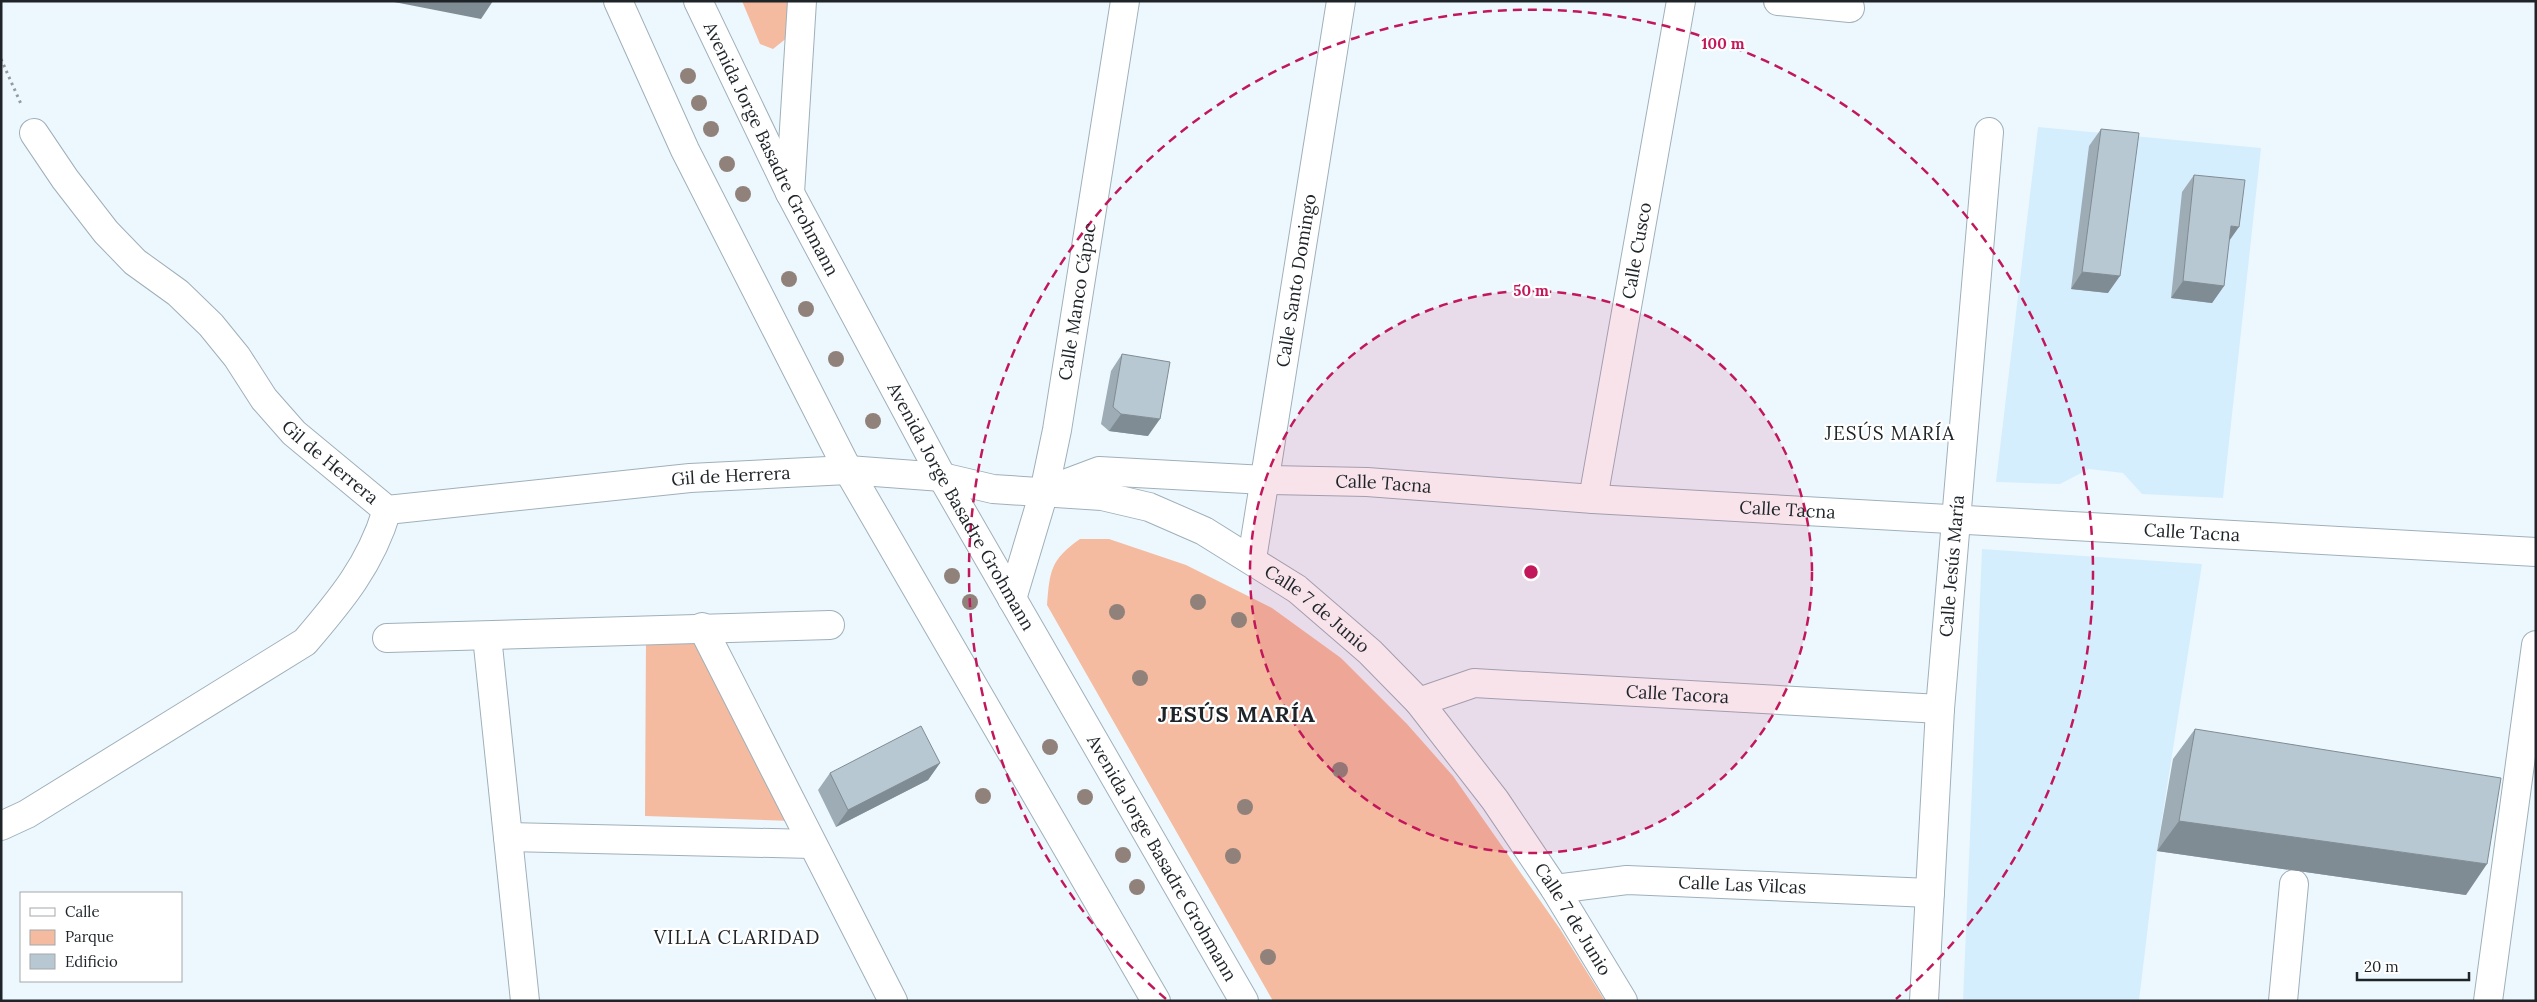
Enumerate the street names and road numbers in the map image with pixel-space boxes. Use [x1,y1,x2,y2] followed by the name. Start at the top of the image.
[698,17,844,280] street label: Avenida Jorge Basadre Grohmann
[1271,192,1321,369] street label: Calle Santo Domingo
[1617,201,1656,301] street label: Calle Cusco
[1053,221,1101,382] street label: Calle Manco Cápac
[882,378,1040,634] street label: Avenida Jorge Basadre Grohmann
[277,415,383,509] street label: Gil de Herrera
[670,461,791,491] street label: Gil de Herrera
[1335,469,1432,498] street label: Calle Tacna
[1934,494,1969,638] street label: Calle Jesús María
[1739,495,1836,524] street label: Calle Tacna
[2143,518,2241,546] street label: Calle Tacna
[1260,560,1375,658] street label: Calle 7 de Junio
[1625,679,1730,708] street label: Calle Tacora
[1082,730,1242,985] street label: Avenida Jorge Basadre Grohmann
[1530,858,1617,980] street label: Calle 7 de Junio
[1678,870,1807,899] street label: Calle Las Vilcas

